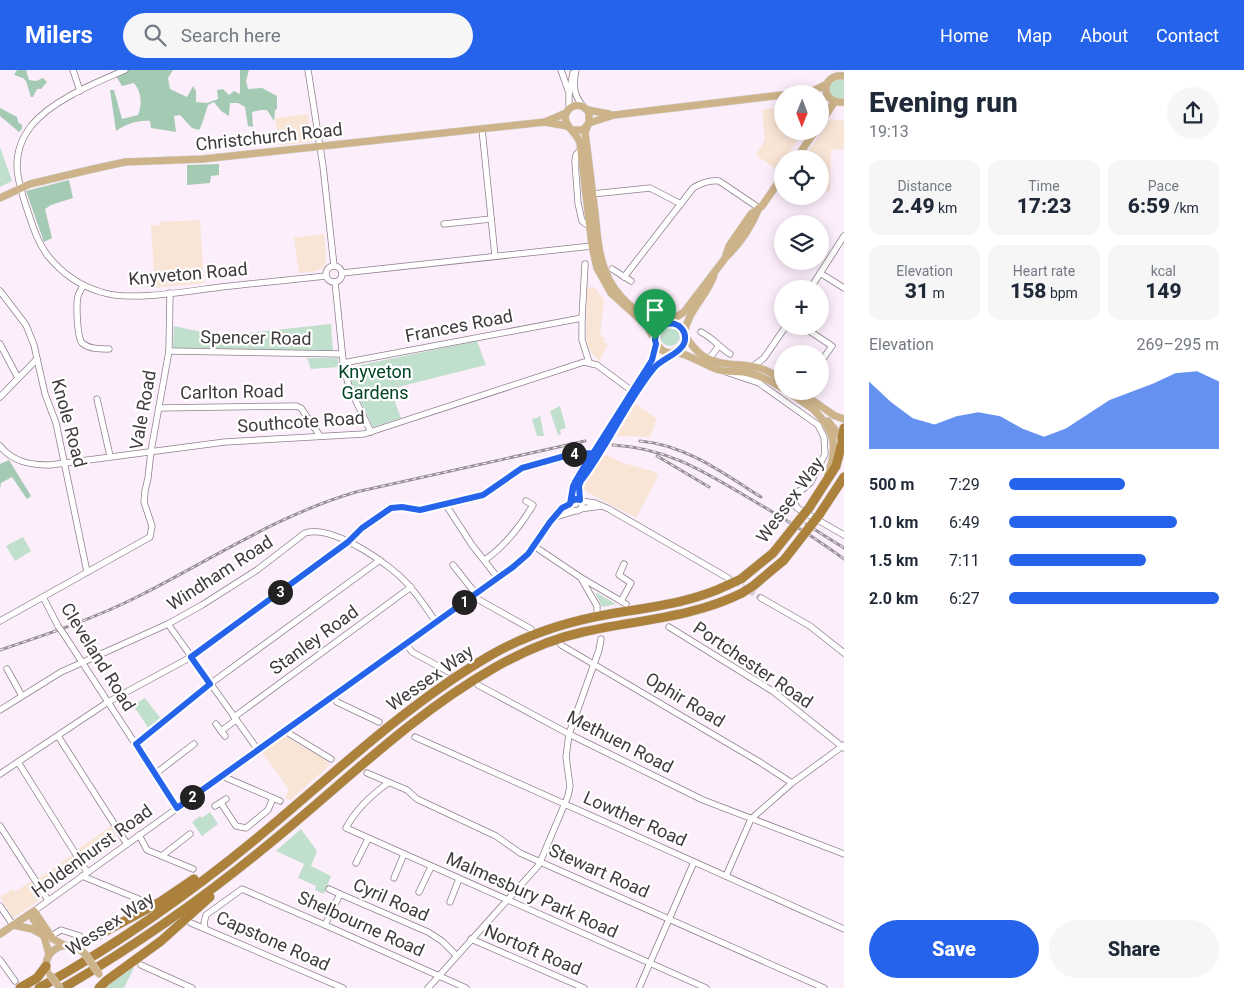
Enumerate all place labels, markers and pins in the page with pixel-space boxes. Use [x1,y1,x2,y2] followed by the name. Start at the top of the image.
[634,289,676,340] pin
[562,442,586,466] pin: 4
[268,580,292,604] pin: 3
[452,590,476,614] pin: 1
[180,784,204,810] pin: 2

